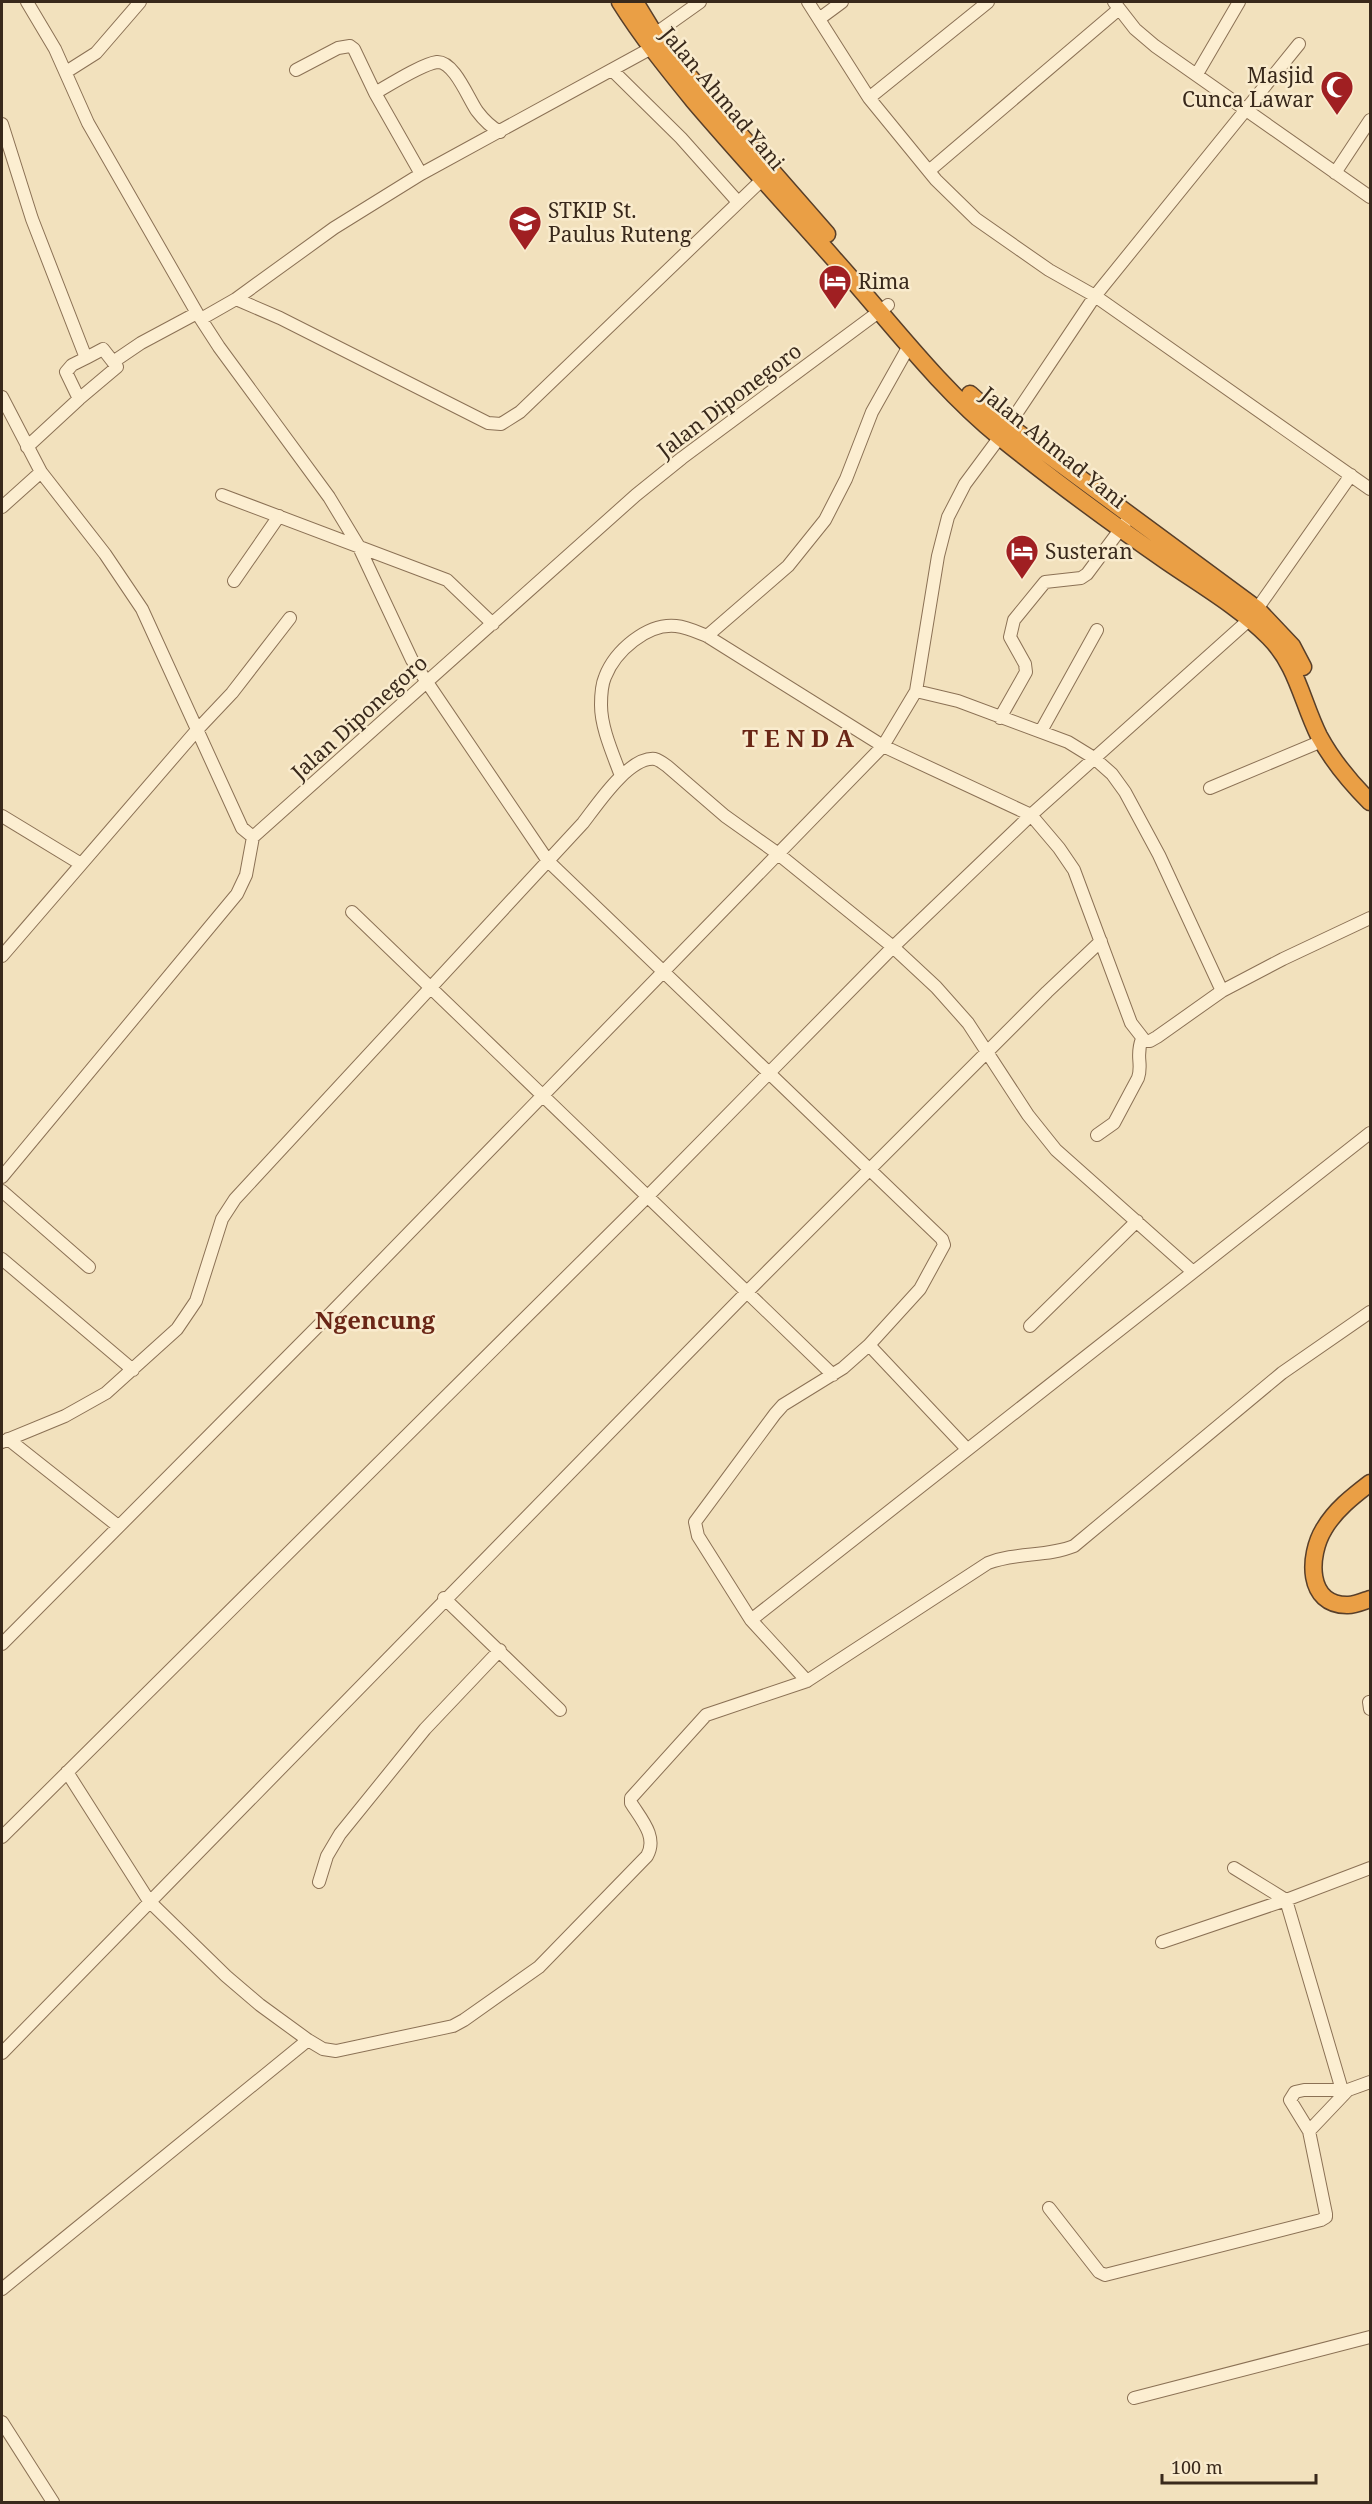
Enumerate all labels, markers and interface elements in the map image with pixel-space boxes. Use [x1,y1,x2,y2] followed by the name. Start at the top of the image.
[654,20,791,176] street label: Jalan Ahmad Yani
[1182,61,1314,113] place label: Masjid Cunca Lawar
[1319,69,1355,116] mosque icon: Masjid Cunca Lawar
[548,196,692,248] place label: STKIP St. Paulus Ruteng
[507,204,543,251] school or university icon: STKIP St. Paulus Ruteng
[817,263,853,310] hotel icon: Rima
[858,267,910,295] place label: Rima
[650,337,807,464] street label: Jalan Diponegoro
[975,379,1132,514] street label: Jalan Ahmad Yani
[1004,533,1040,580] hotel icon: Susteran
[1045,537,1133,565] place label: Susteran
[284,648,433,786] street label: Jalan Diponegoro
[742,721,855,754] district label: T E N D A
[315,1303,436,1336] district label: Ngencung
[1162,2447,1316,2485] scale bar
[1171,2455,1223,2479] text: 100 m

